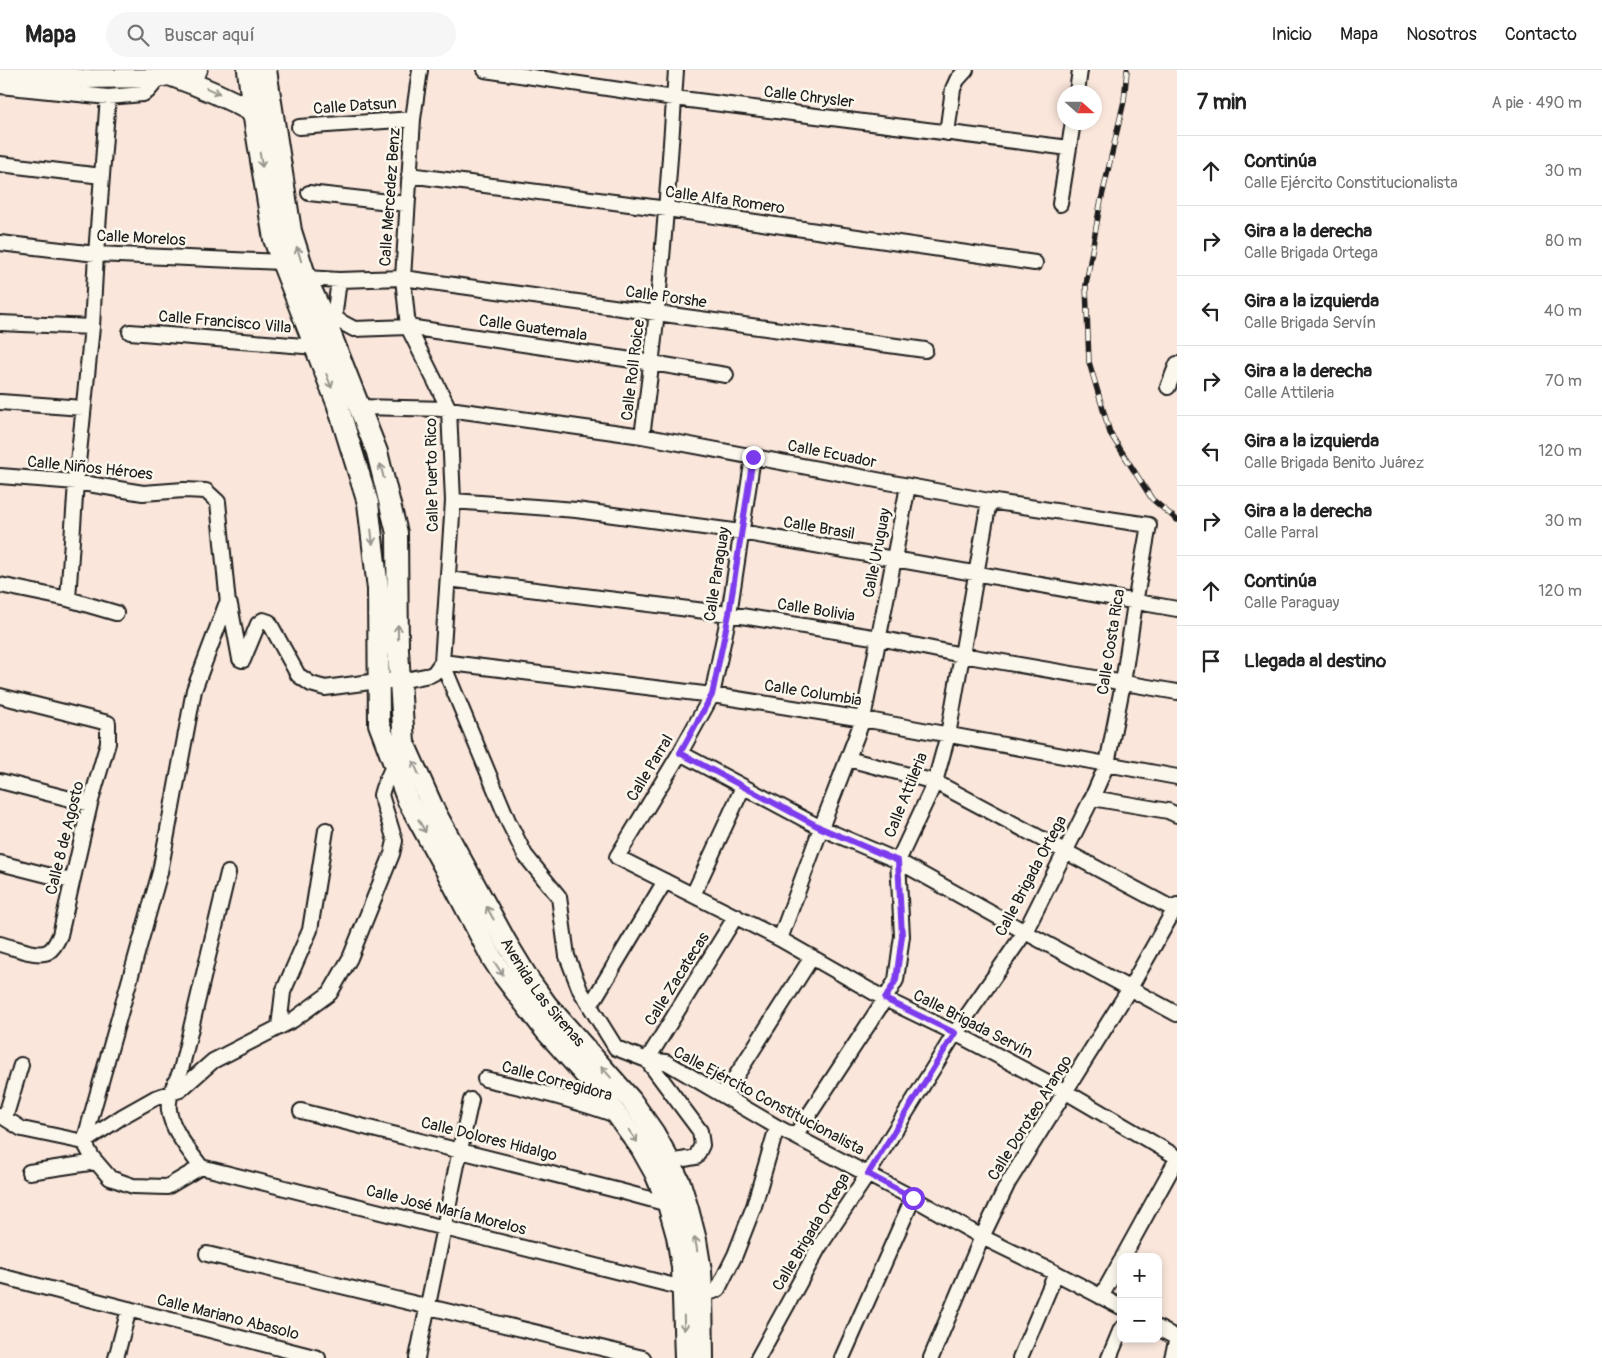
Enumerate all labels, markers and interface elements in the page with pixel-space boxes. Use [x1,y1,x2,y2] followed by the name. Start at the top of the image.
[106,12,456,57] search box
[25,20,76,49] text: Mapa
[124,21,152,49] icon: search
[164,23,255,47] text: Buscar aquí
[1271,23,1312,46] text: Inicio
[1340,23,1378,46] text: Mapa
[1406,23,1477,46] text: Nosotros
[1505,23,1577,46] text: Contacto
[763,82,856,112] street label: Calle Chrysler
[1057,85,1102,130] north arrow
[206,88,221,97] one-way arrow
[1197,89,1247,116] text: 7 min
[313,93,397,119] street label: Calle Datsun
[1492,93,1582,113] text: A pie · 490 m
[375,127,405,267] street label: Calle Mercedez Benz
[1244,149,1317,173] text: Continúa
[256,151,266,167] one-way arrow
[1197,157,1225,185] icon: ahead
[1544,161,1582,181] text: 30 m
[1244,173,1458,193] text: Calle Ejército Constitucionalista
[664,182,787,218] street label: Calle Alfa Romero
[1244,219,1372,243] text: Gira a la derecha
[96,226,186,250] street label: Calle Morelos
[1197,227,1225,255] icon: right
[1545,231,1582,251] text: 80 m
[1244,243,1378,263] text: Calle Brigada Ortega
[293,247,303,263] one-way arrow
[624,281,708,313] street label: Calle Porshe
[1244,289,1379,313] text: Gira a la izquierda
[1197,297,1225,325] icon: left
[1544,301,1582,321] text: 40 m
[158,306,292,338] street label: Calle Francisco Villa
[478,311,588,345] street label: Calle Guatemala
[1244,313,1376,333] text: Calle Brigada Servín
[617,318,649,422] street label: Calle Roll Roice
[1244,359,1372,383] text: Gira a la derecha
[1197,367,1225,395] icon: right
[1545,371,1582,391] text: 70 m
[325,373,334,388] one-way arrow
[1244,383,1334,403] text: Calle Attileria
[421,417,443,532] street label: Calle Puerto Rico
[1244,429,1379,453] text: Gira a la izquierda
[786,436,878,472] street label: Calle Ecuador
[1197,437,1225,465] icon: left
[1538,441,1582,461] text: 120 m
[742,446,765,469] route end
[26,451,154,485] street label: Calle Niños Héroes
[1244,453,1424,473] text: Calle Brigada Benito Juárez
[377,464,386,480] one-way arrow
[1244,499,1372,523] text: Gira a la derecha
[859,506,896,600] street label: Calle Uruguay
[1197,507,1225,535] icon: right
[1544,511,1582,531] text: 30 m
[782,512,856,544] street label: Calle Brasil
[1244,523,1319,543] text: Calle Parral
[700,525,734,623] street label: Calle Paraguay
[367,529,377,545] one-way arrow
[1244,569,1317,593] text: Continúa
[1197,577,1225,605] icon: ahead
[1538,581,1582,601] text: 120 m
[1093,588,1129,696] street label: Calle Costa Rica
[1244,593,1339,613] text: Calle Paraguay
[776,594,856,626] street label: Calle Bolivia
[393,624,403,640] one-way arrow
[1197,647,1225,675] icon: arrive
[1244,649,1386,673] text: Llegada al destino
[763,675,863,711] street label: Calle Columbia
[622,731,678,805] street label: Calle Parral
[880,749,932,841] street label: Calle Attileria
[410,761,420,776] one-way arrow
[41,779,89,897] street label: Calle 8 de Agosto
[991,812,1071,940] street label: Calle Brigada Ortega
[417,818,427,833] one-way arrow
[485,905,495,920] one-way arrow
[640,928,714,1030] street label: Calle Zacatecas
[496,934,589,1051] street label: Avenida Las Sirenas
[494,962,504,976] one-way arrow
[910,985,1036,1063] street label: Calle Brigada Servín
[670,1042,868,1160] street label: Calle Ejército Constitucionalista
[983,1051,1077,1184] street label: Calle Doroteo Arango
[499,1057,615,1105] street label: Calle Corregidora
[600,1065,612,1078] one-way arrow
[419,1112,560,1166] street label: Calle Dolores Hidalgo
[628,1129,638,1143] one-way arrow
[768,1169,854,1295] street label: Calle Brigada Ortega
[364,1180,528,1240] street label: Calle José María Morelos
[902,1187,925,1210] route start
[691,1236,701,1252] one-way arrow
[1117,1253,1162,1343] map controls
[1117,1253,1162,1298] button: +
[155,1290,302,1344] street label: Calle Mariano Abasolo
[1117,1298,1162,1343] button: −
[680,1315,689,1331] one-way arrow

